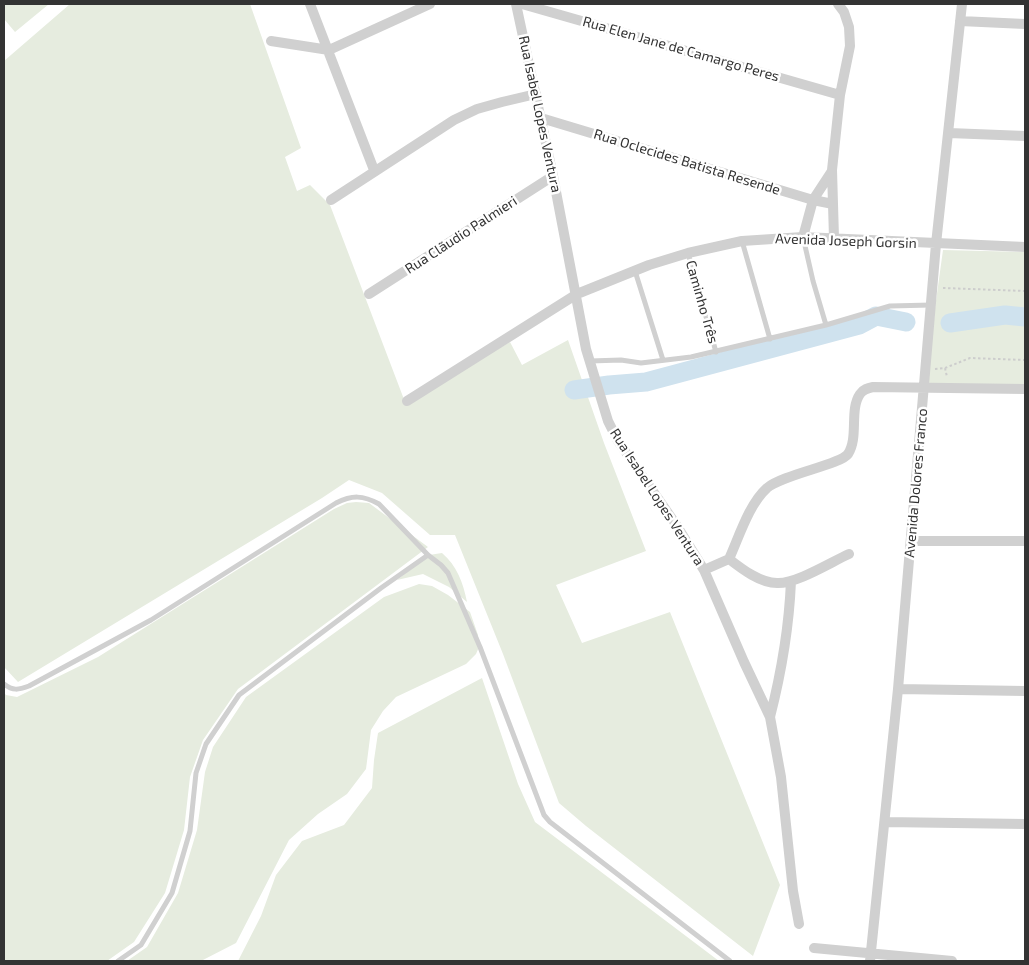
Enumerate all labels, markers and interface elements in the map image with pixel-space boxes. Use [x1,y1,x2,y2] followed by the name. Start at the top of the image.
[581,13,781,85] street label: Rua Elen Jane de Camargo Peres
[515,34,565,194] street label: Rua Isabel Lopes Ventura
[592,126,782,198] street label: Rua Oclecides Batista Resende
[402,192,520,278] street label: Rua Clãudio Palmieri
[775,230,917,252] street label: Avenida Joseph Gorsin
[682,259,722,345] street label: Caminho Três
[901,408,931,558] street label: Avenida Dolores Franco
[606,425,708,569] street label: Rua Isabel Lopes Ventura

